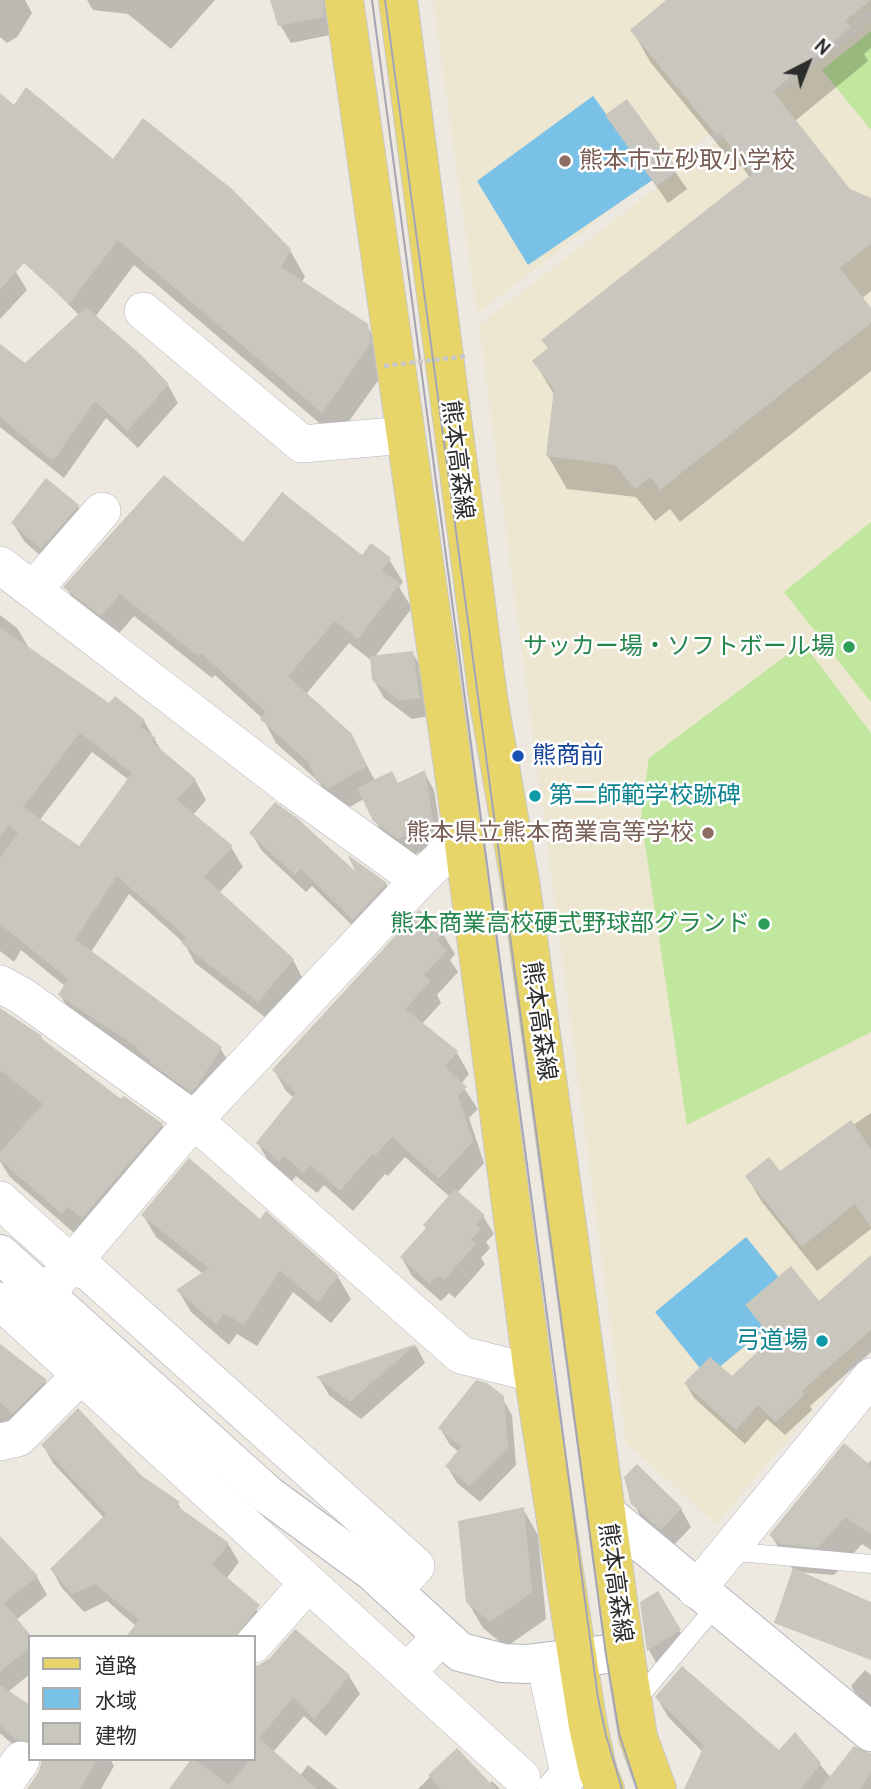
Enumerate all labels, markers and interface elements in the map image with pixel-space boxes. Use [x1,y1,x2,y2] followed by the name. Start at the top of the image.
[773,28,843,98] north arrow
[810,34,835,60] text: N
[579,147,795,175] place label: 熊本市立砂取小学校
[557,153,573,169] marker: 熊本市立砂取小学校
[435,399,479,521] street label: 熊本高森線
[523,633,835,661] place label: サッカー場・ソフトボール場
[841,639,857,655] marker: サッカー場・ソフトボール場
[532,742,604,770] place label: 熊商前
[510,748,526,764] marker: 熊商前
[549,782,741,810] place label: 第二師範学校跡碑
[527,788,543,804] marker: 第二師範学校跡碑
[406,819,694,847] place label: 熊本県立熊本商業高等学校
[700,825,716,841] marker: 熊本県立熊本商業高等学校
[390,910,750,938] place label: 熊本商業高校硬式野球部グランド
[756,916,772,932] marker: 熊本商業高校硬式野球部グランド
[516,960,562,1082] street label: 熊本高森線
[736,1327,808,1355] place label: 弓道場
[814,1333,830,1349] marker: 弓道場
[592,1522,638,1644] street label: 熊本高森線
[28,1635,256,1761] legend
[95,1653,137,1678] text: 道路
[95,1688,137,1713] text: 水域
[95,1723,137,1748] text: 建物

